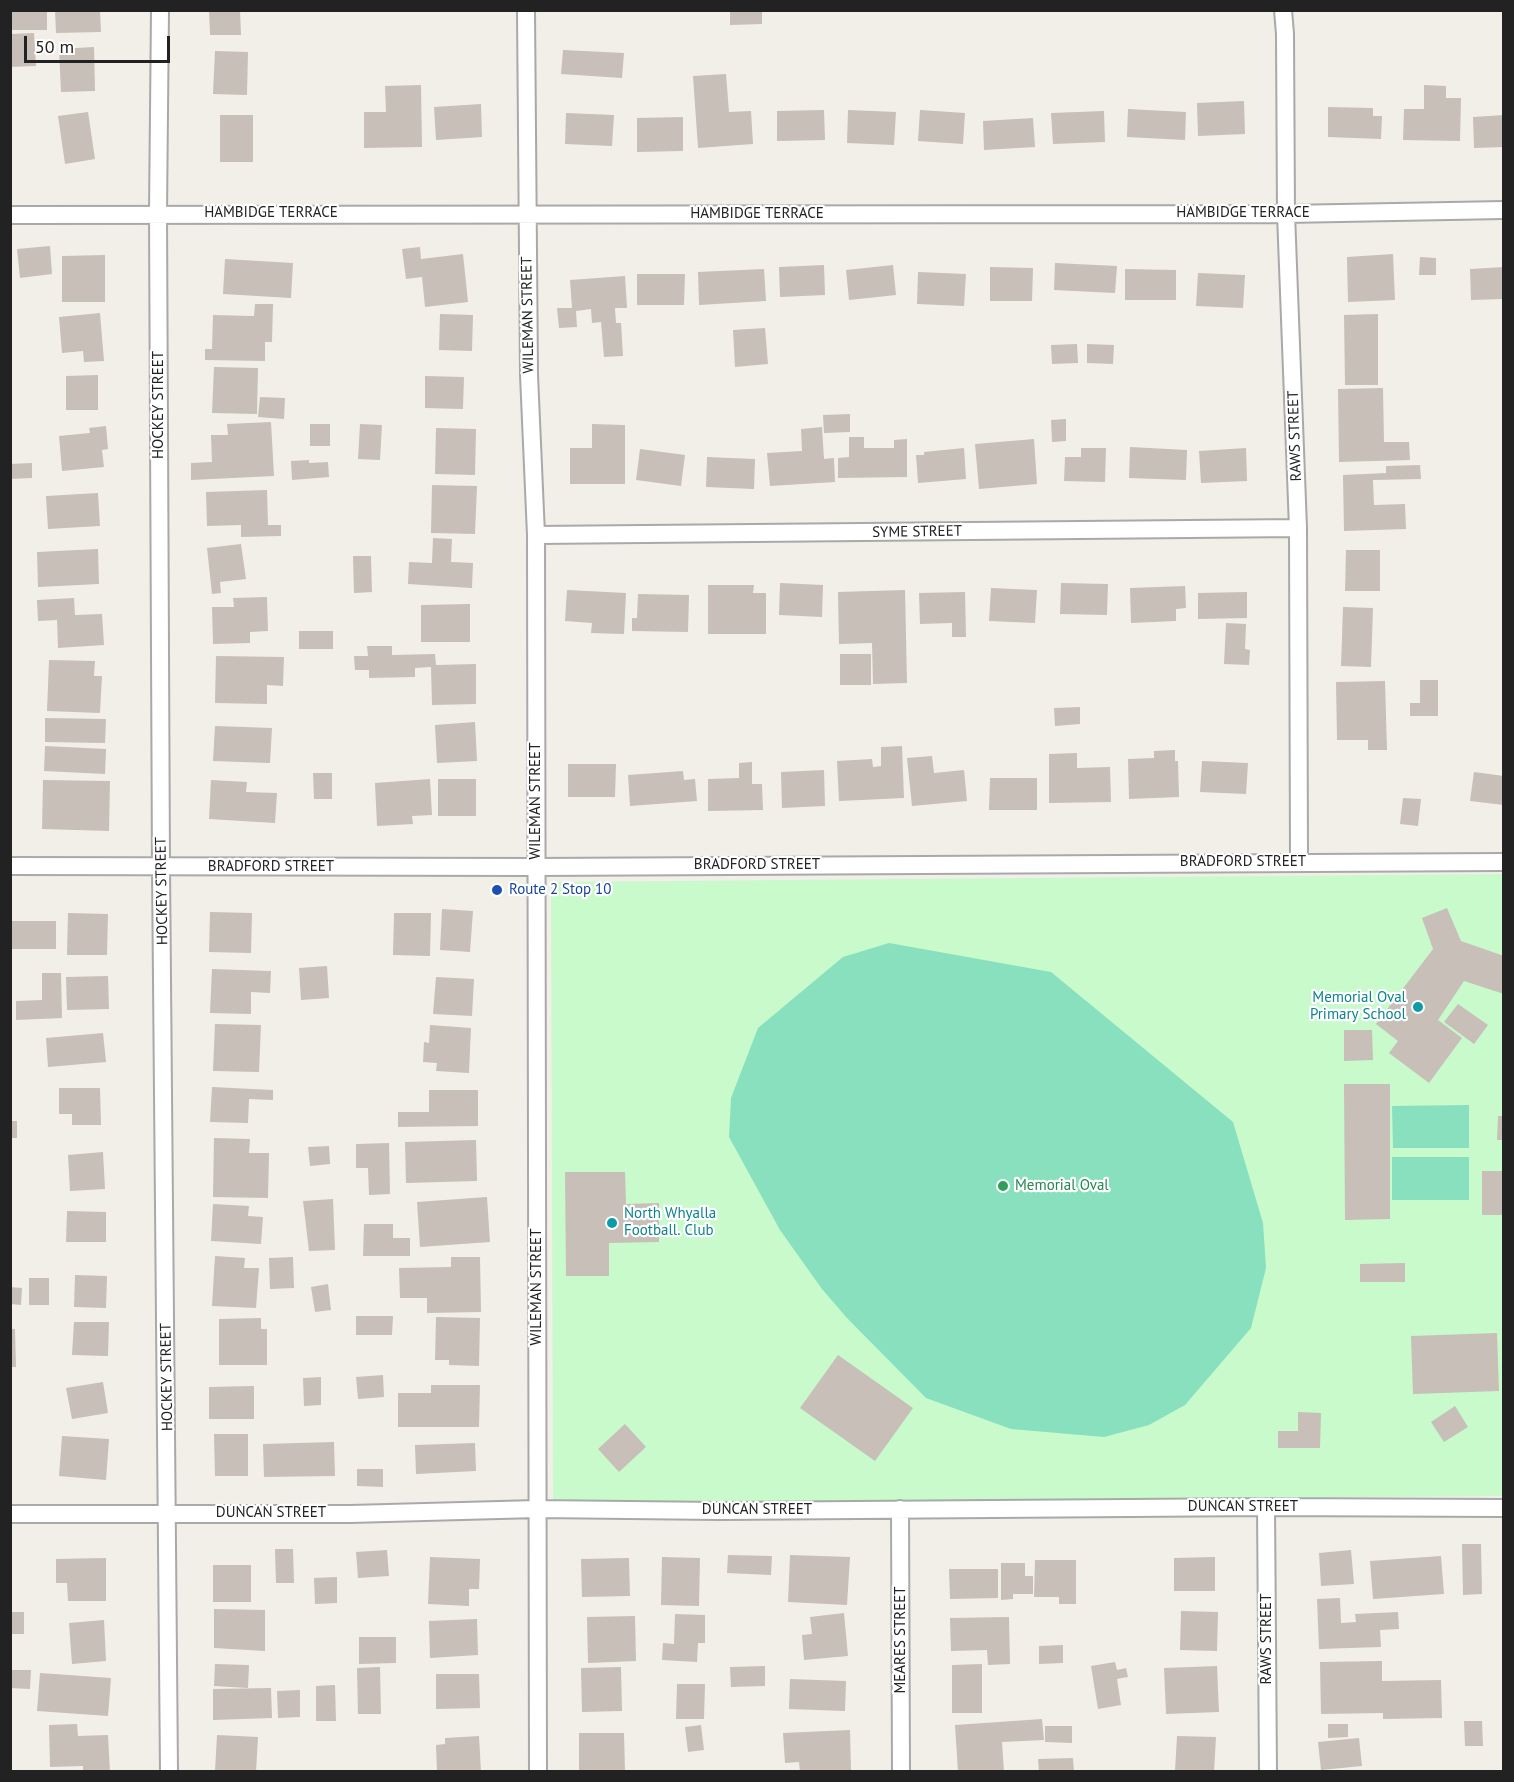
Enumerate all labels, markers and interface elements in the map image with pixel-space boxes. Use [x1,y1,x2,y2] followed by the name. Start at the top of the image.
[27,24,172,62] scale bar
[35,35,74,58] text: 50 m
[204,204,338,222] street label: HAMBIDGE TERRACE
[1176,204,1310,222] street label: HAMBIDGE TERRACE
[690,205,824,223] street label: HAMBIDGE TERRACE
[518,256,538,374] street label: WILEMAN STREET
[150,351,168,459] street label: HOCKEY STREET
[1284,390,1306,482] street label: RAWS STREET
[872,522,962,542] street label: SYME STREET
[527,743,545,859] street label: WILEMAN STREET
[152,837,172,945] street label: HOCKEY STREET
[1180,853,1306,871] street label: BRADFORD STREET
[694,856,820,874] street label: BRADFORD STREET
[208,858,334,876] street label: BRADFORD STREET
[509,881,611,899] place label: Route 2 Stop 10
[490,883,504,897] marker: Route 2 Stop 10
[1310,989,1406,1024] place label: Memorial Oval Primary School
[1411,1000,1425,1014] marker: Memorial Oval Primary School
[1015,1177,1109,1195] place label: Memorial Oval
[996,1179,1010,1193] marker: Memorial Oval
[624,1205,716,1240] place label: North Whyalla Football. Club
[605,1216,619,1230] marker: North Whyalla Football. Club
[528,1229,546,1345] street label: WILEMAN STREET
[157,1323,177,1431] street label: HOCKEY STREET
[1188,1498,1298,1516] street label: DUNCAN STREET
[702,1501,812,1519] street label: DUNCAN STREET
[216,1504,326,1522] street label: DUNCAN STREET
[892,1586,910,1694] street label: MEARES STREET
[1258,1594,1276,1684] street label: RAWS STREET

